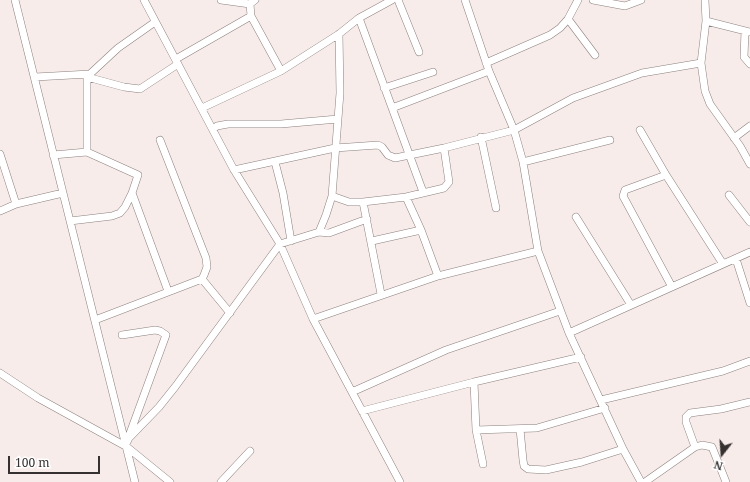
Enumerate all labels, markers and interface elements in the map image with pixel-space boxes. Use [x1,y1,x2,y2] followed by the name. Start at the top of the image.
[702,434,742,474] north arrow
[10,448,102,474] scale bar
[15,454,50,471] text: 100 m
[712,458,725,474] text: N

